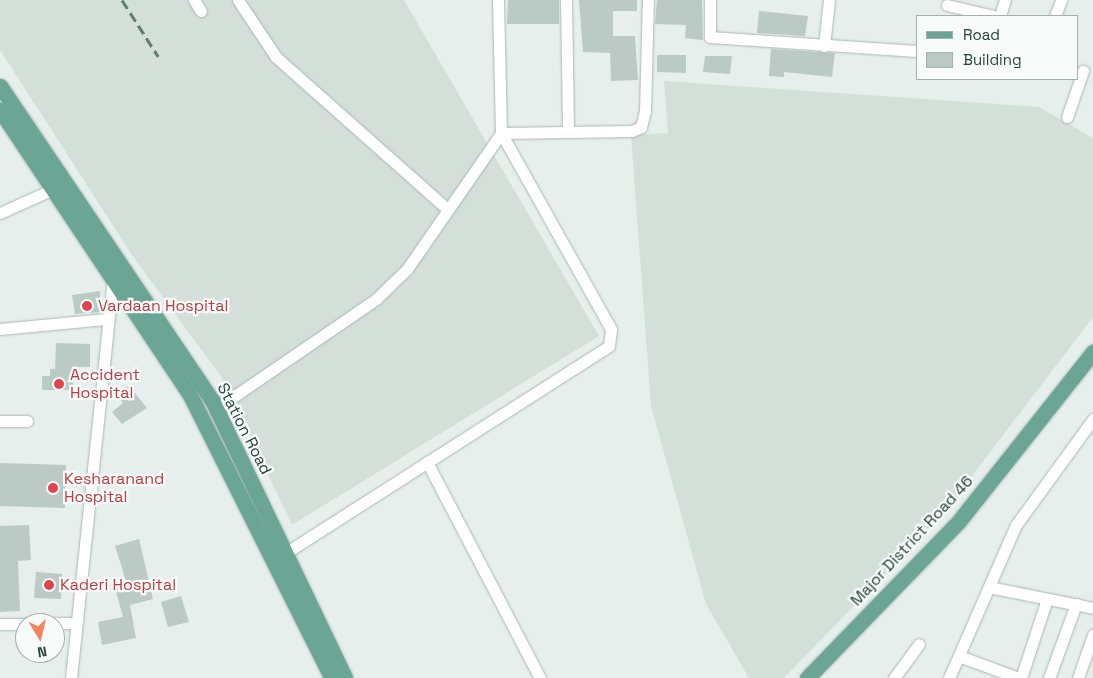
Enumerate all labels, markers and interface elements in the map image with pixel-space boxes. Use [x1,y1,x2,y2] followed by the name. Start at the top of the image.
[916,15,1078,80] legend
[963,25,1000,44] text: Road
[963,50,1022,69] text: Building
[98,296,228,316] place label: Vardaan Hospital
[80,299,94,313] marker: Vardaan Hospital
[70,365,140,403] place label: Accident Hospital
[52,377,66,391] marker: Accident Hospital
[213,380,275,478] street label: Station Road
[64,469,164,507] place label: Kesharanand Hospital
[847,472,977,610] street label: Major District Road 46
[46,481,60,495] marker: Kesharanand Hospital
[60,575,176,595] place label: Kaderi Hospital
[42,578,56,592] marker: Kaderi Hospital
[15,613,65,663] north arrow
[36,642,48,661] text: N

